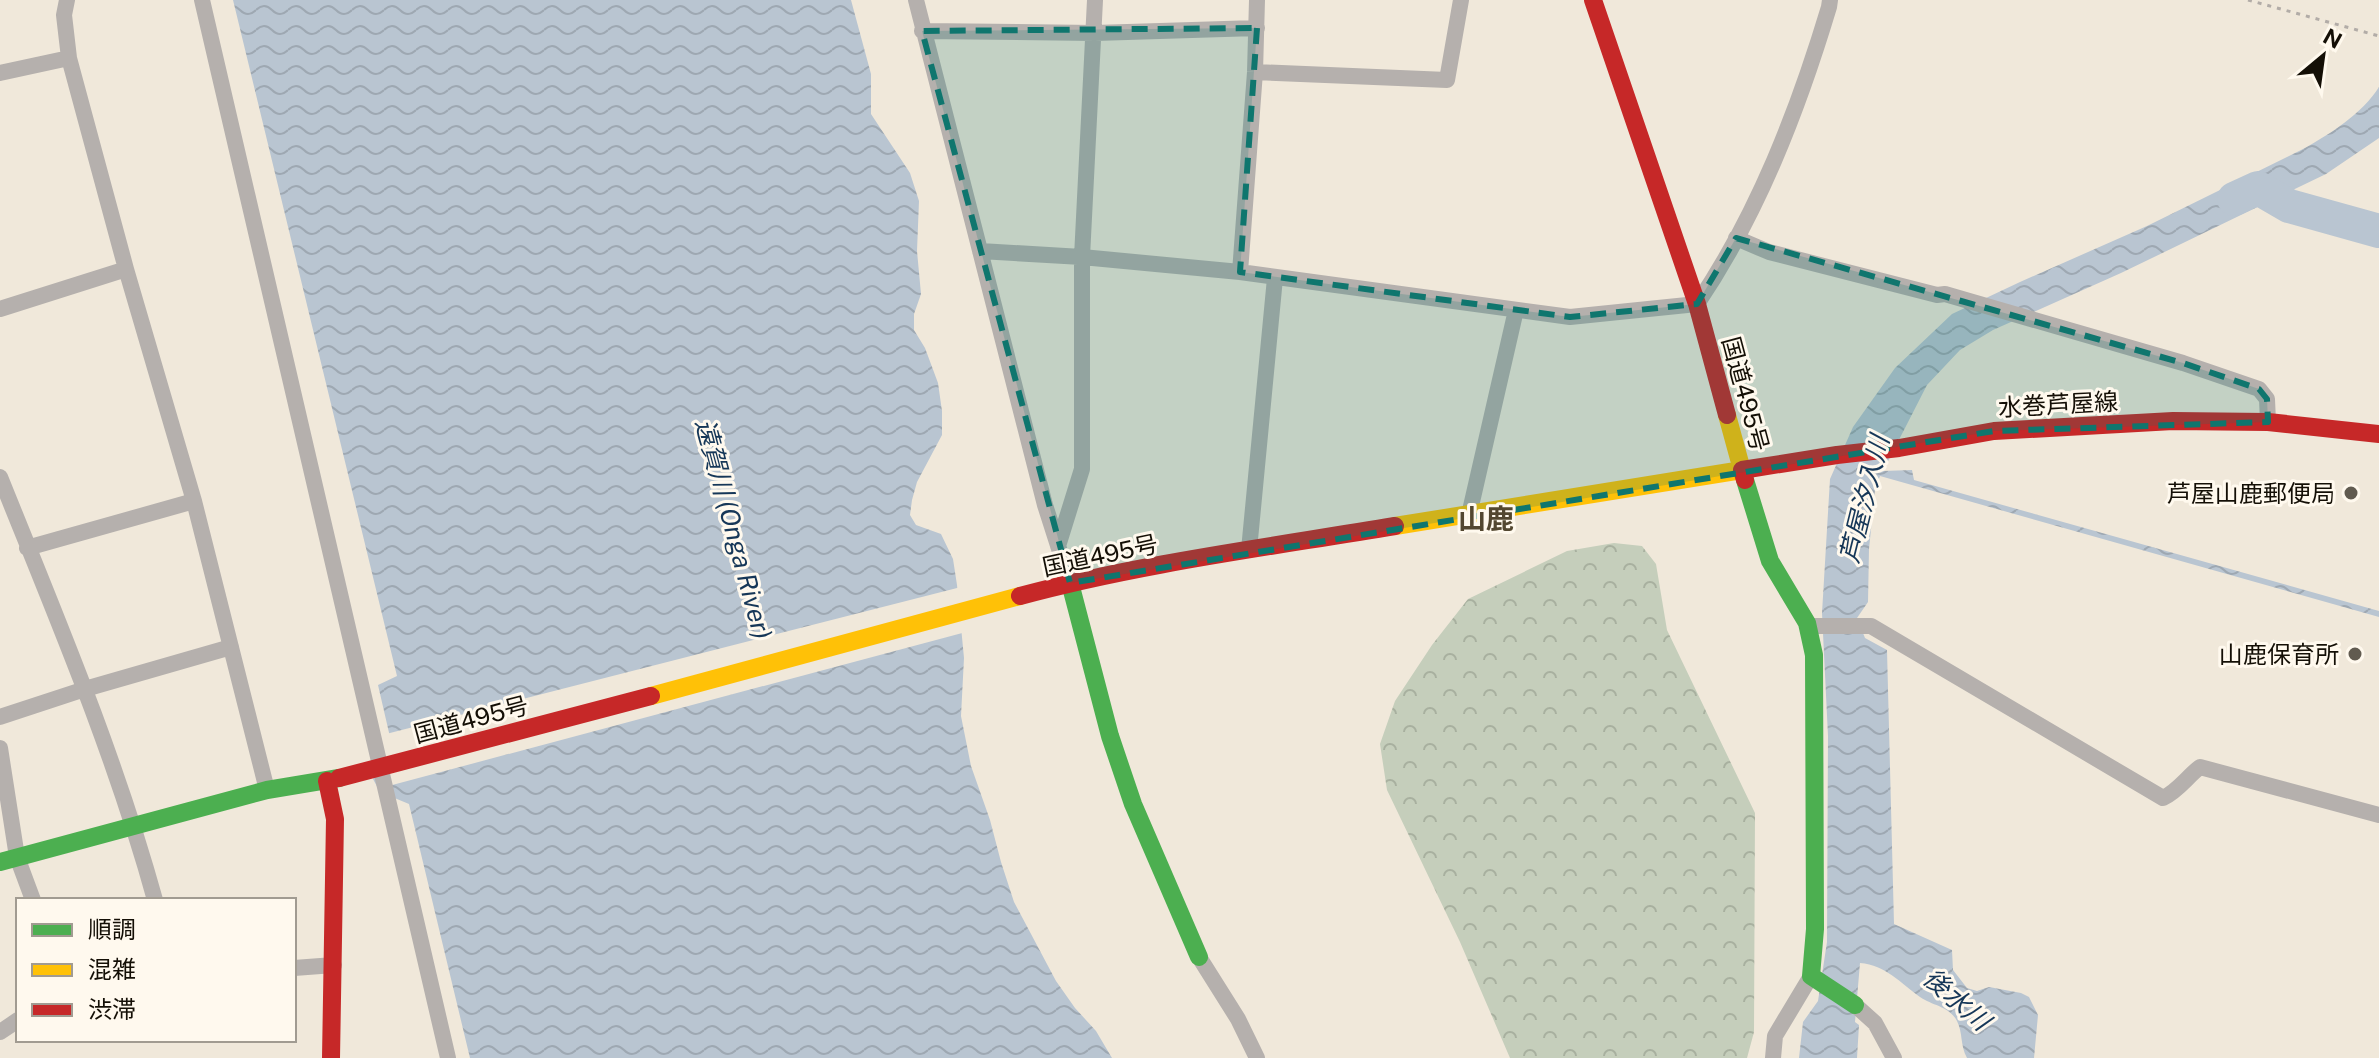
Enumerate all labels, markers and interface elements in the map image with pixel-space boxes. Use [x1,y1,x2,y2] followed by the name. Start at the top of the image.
[2283,16,2363,96] north arrow
[2319,23,2347,54] text: N
[1717,334,1775,454] street label: 国道495号
[1997,387,2119,421] street label: 水巻芦屋線
[690,415,778,643] water label: 遠賀川 (Onga River)
[1833,429,1895,566] water label: 芦屋汐入川
[2167,479,2335,507] place label: 芦屋山鹿郵便局
[2342,484,2360,502] marker: 芦屋山鹿郵便局
[1458,502,1514,535] district label: 山鹿
[1040,529,1160,581] street label: 国道495号
[2219,640,2339,668] place label: 山鹿保育所
[2346,645,2364,663] marker: 山鹿保育所
[411,690,531,748] street label: 国道495号
[16,898,296,1042] legend
[88,915,136,943] text: 順調
[88,955,136,983] text: 混雑
[1917,962,1999,1038] water label: 後水川
[88,995,136,1023] text: 渋滞

